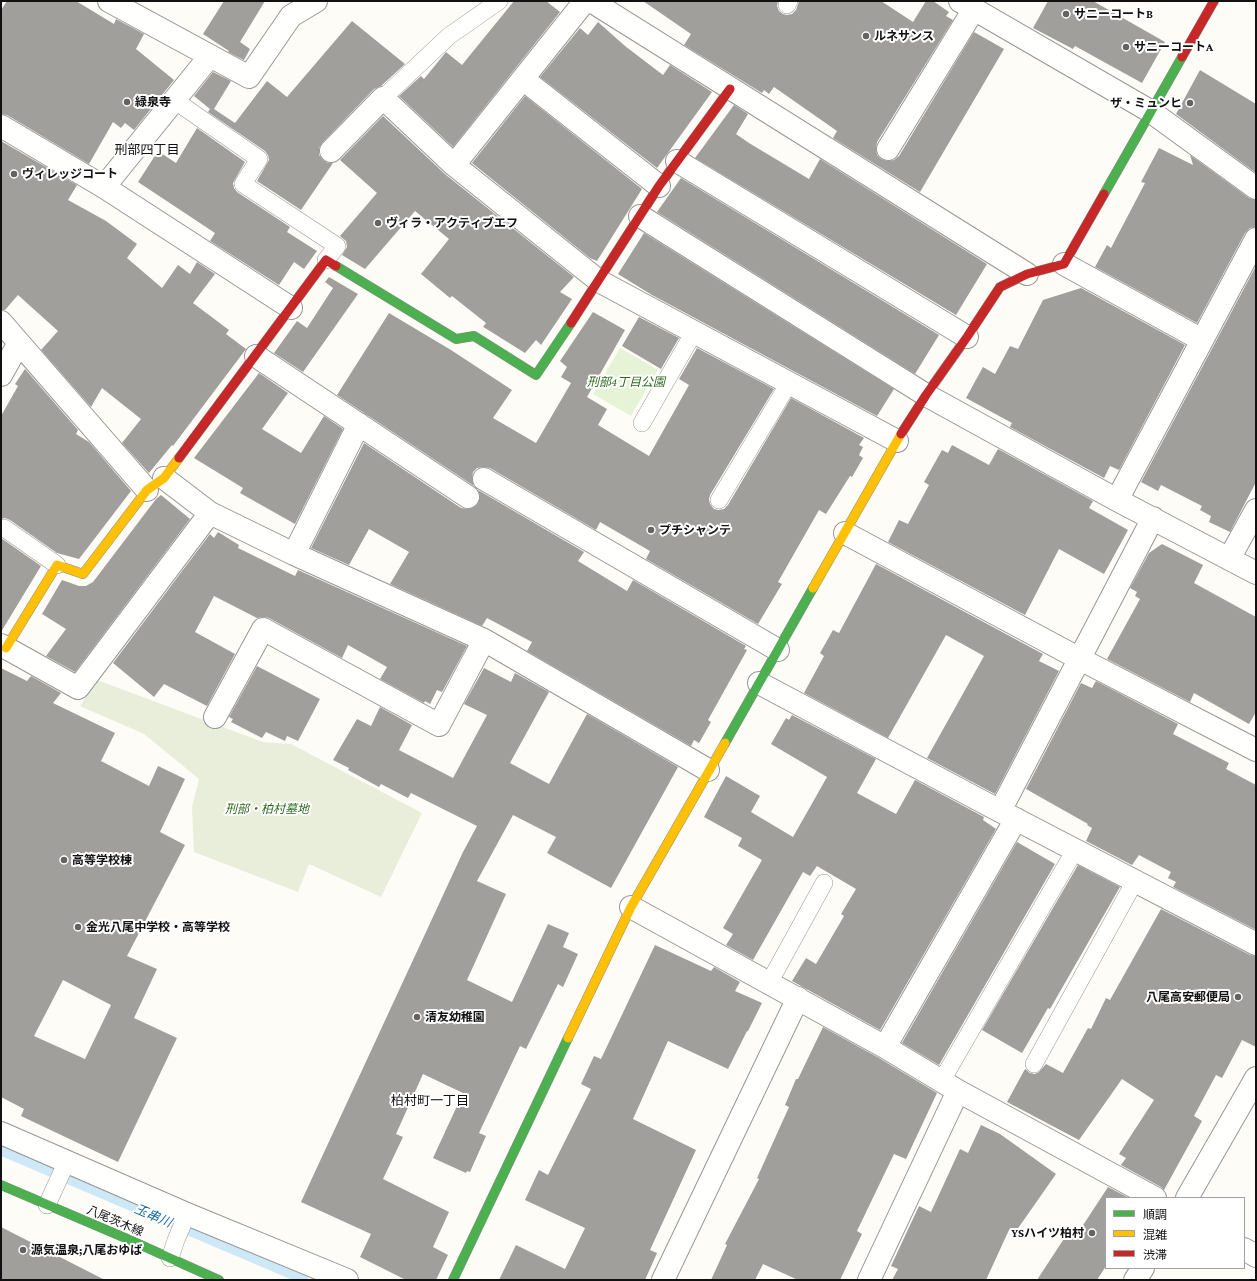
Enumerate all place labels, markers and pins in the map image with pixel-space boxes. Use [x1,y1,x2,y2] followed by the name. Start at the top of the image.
[1074,7,1153,21] place label: サニーコートB
[1061,9,1071,19] marker: サニーコートB
[874,29,934,43] place label: ルネサンス
[861,31,871,41] marker: ルネサンス
[1134,40,1213,54] place label: サニーコートA
[1121,42,1131,52] marker: サニーコートA
[135,95,171,109] place label: 緑泉寺
[1110,96,1182,110] place label: ザ・ミュンヒ
[122,97,132,107] marker: 緑泉寺
[1185,98,1195,108] marker: ザ・ミュンヒ
[22,167,118,181] place label: ヴィレッジコート
[9,169,19,179] marker: ヴィレッジコート
[386,216,518,230] place label: ヴィラ・アクティブエフ
[373,218,383,228] marker: ヴィラ・アクティブエフ
[659,523,731,537] place label: プチシャンテ
[646,525,656,535] marker: プチシャンテ
[72,853,132,867] place label: 高等学校棟
[59,855,69,865] marker: 高等学校棟
[86,920,230,934] place label: 金光八尾中学校・高等学校
[73,922,83,932] marker: 金光八尾中学校・高等学校
[1146,990,1230,1004] place label: 八尾高安郵便局
[1233,992,1243,1002] marker: 八尾高安郵便局
[425,1010,485,1024] place label: 清友幼稚園
[412,1012,422,1022] marker: 清友幼稚園
[1011,1226,1084,1240] place label: YSハイツ柏村
[1087,1228,1097,1238] marker: YSハイツ柏村
[31,1243,142,1257] place label: 源気温泉;八尾おゆば
[18,1245,28,1255] marker: 源気温泉;八尾おゆば

